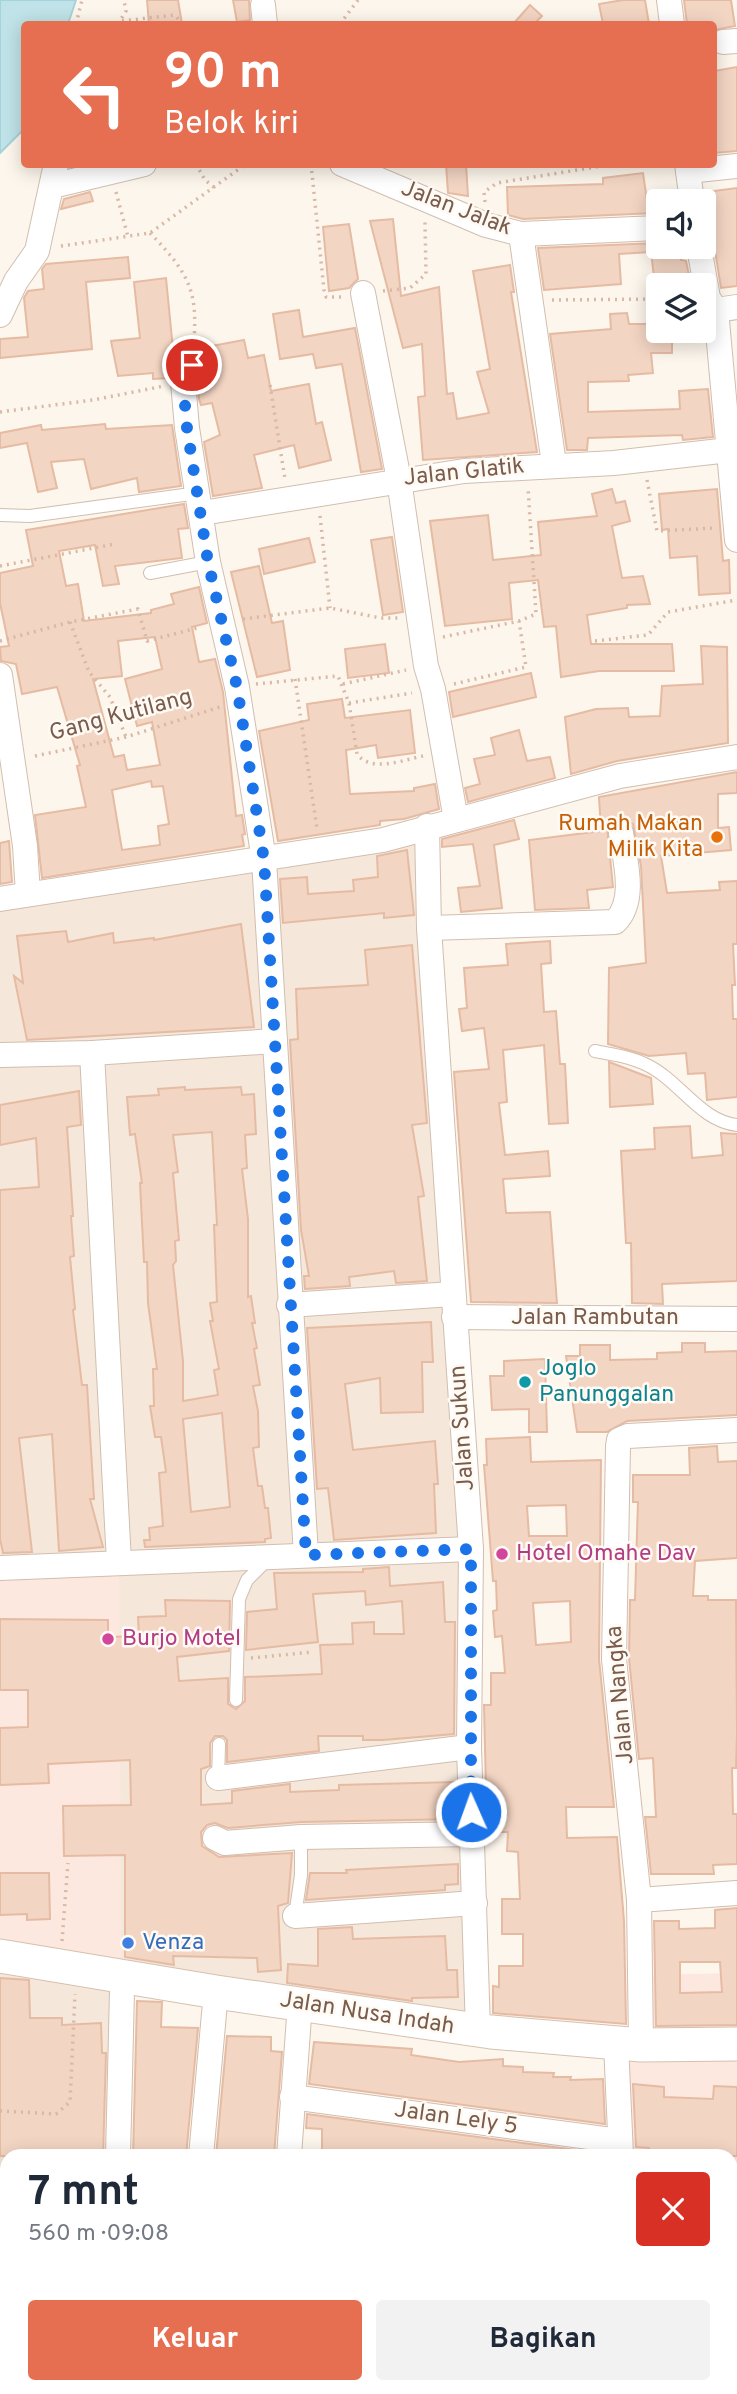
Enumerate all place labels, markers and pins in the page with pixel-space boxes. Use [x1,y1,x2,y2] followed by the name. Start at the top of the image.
[162,335,222,395] pin
[558,810,703,865] place label: Rumah Makan Milik Kita
[709,829,725,845] marker: Rumah Makan Milik Kita
[539,1355,674,1410] place label: Joglo Panunggalan
[517,1374,533,1390] marker: Joglo Panunggalan
[516,1540,696,1569] place label: Hotel Omahe Dav
[494,1546,510,1562] marker: Hotel Omahe Dav
[122,1625,241,1654] place label: Burjo Motel
[100,1631,116,1647] marker: Burjo Motel
[142,1929,204,1958] place label: Venza
[120,1935,136,1951] marker: Venza

